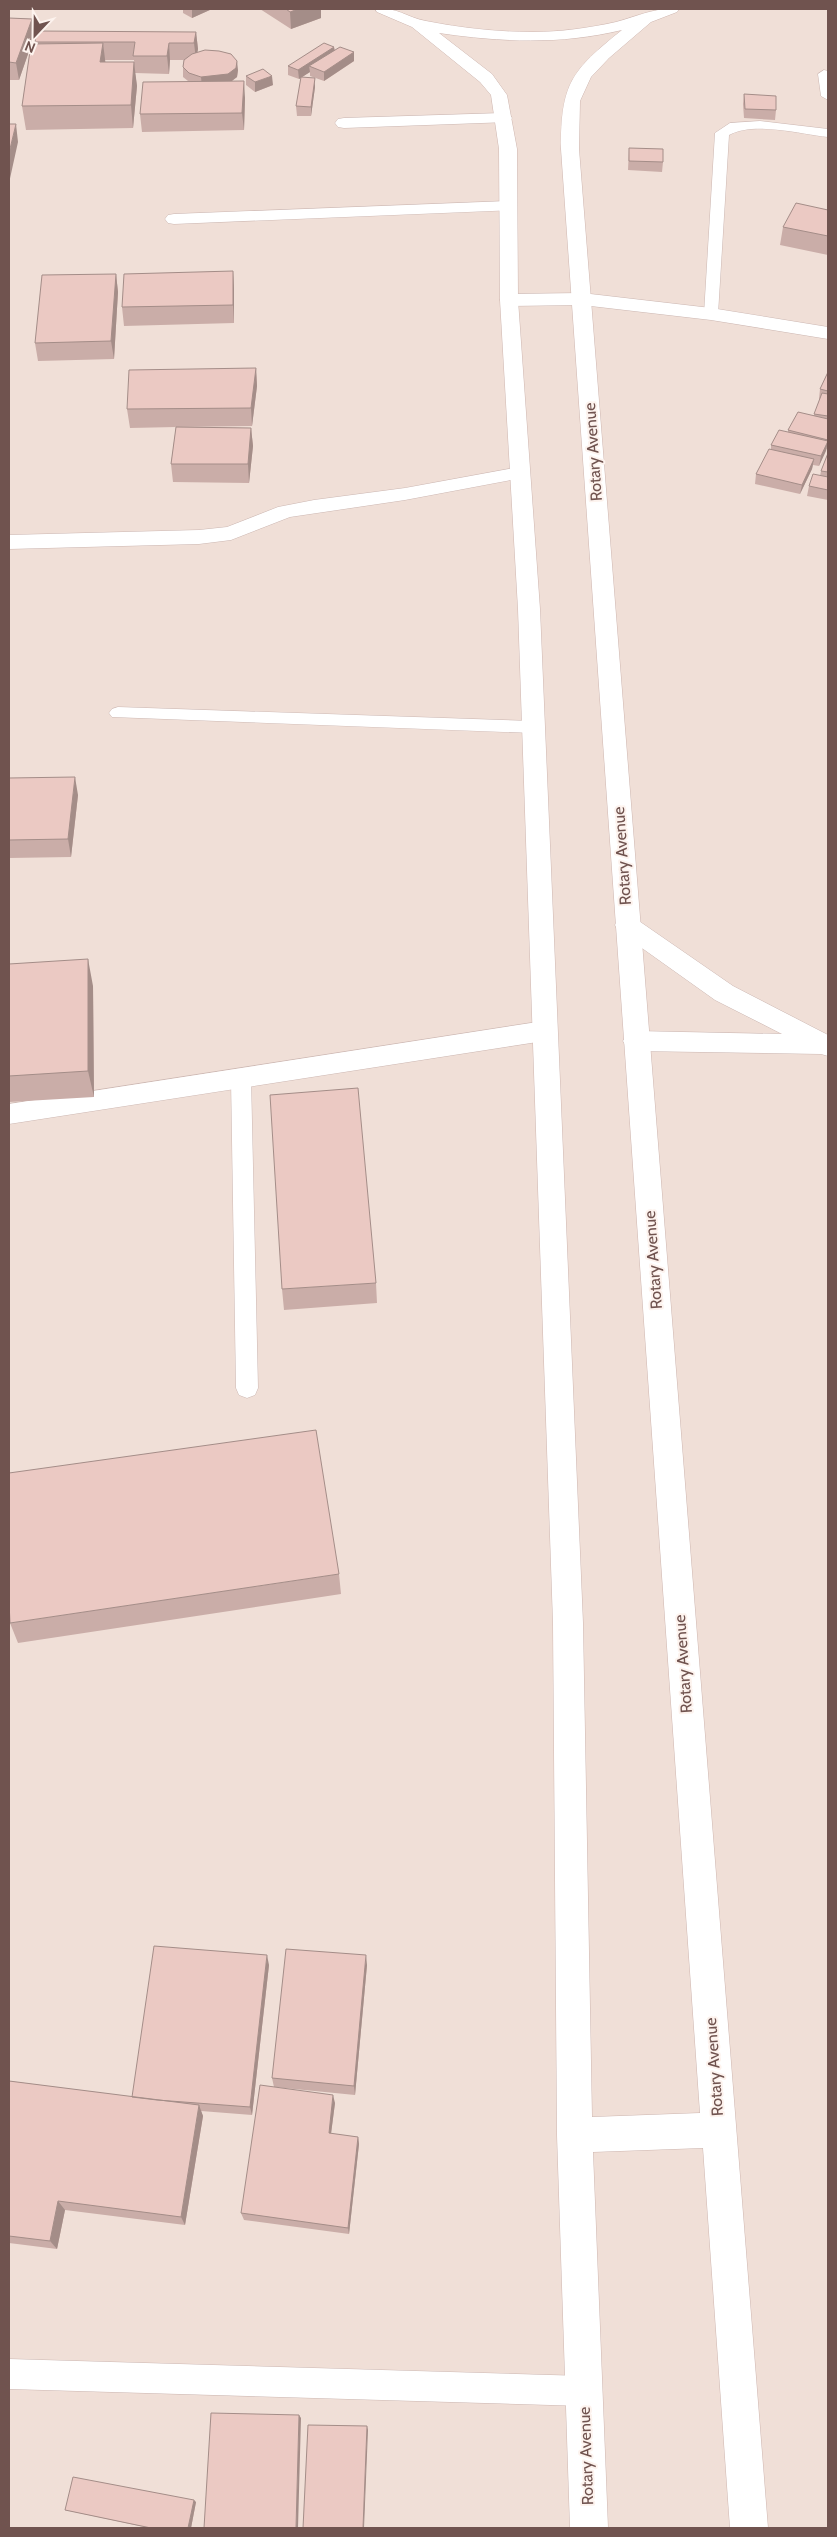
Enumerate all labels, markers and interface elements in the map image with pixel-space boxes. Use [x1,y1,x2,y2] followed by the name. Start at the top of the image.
[10,10,60,60] north arrow
[22,37,38,57] text: N
[580,402,606,502] street label: Rotary Avenue
[609,806,635,906] street label: Rotary Avenue
[640,1210,666,1310] street label: Rotary Avenue
[670,1614,696,1714] street label: Rotary Avenue
[701,2017,727,2117] street label: Rotary Avenue
[575,2406,597,2506] street label: Rotary Avenue

